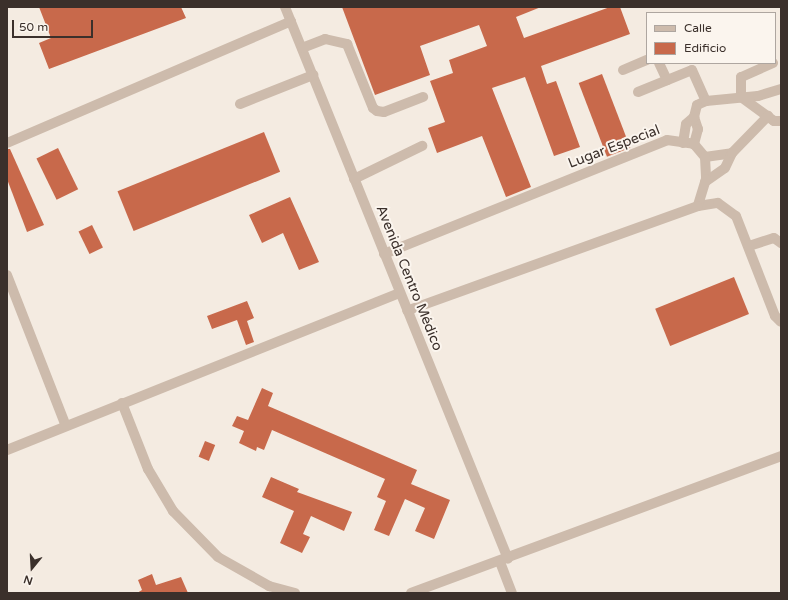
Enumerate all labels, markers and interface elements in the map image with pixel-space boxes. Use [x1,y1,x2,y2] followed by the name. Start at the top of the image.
[14,12,95,38] scale bar
[646,12,776,64] legend
[19,20,48,34] text: 50 m
[684,21,712,35] text: Calle
[684,41,726,55] text: Edificio
[566,122,662,172] street label: Lugar Especial
[372,203,446,353] street label: Avenida Centro Médico
[12,548,52,588] north arrow
[22,572,34,587] text: N

